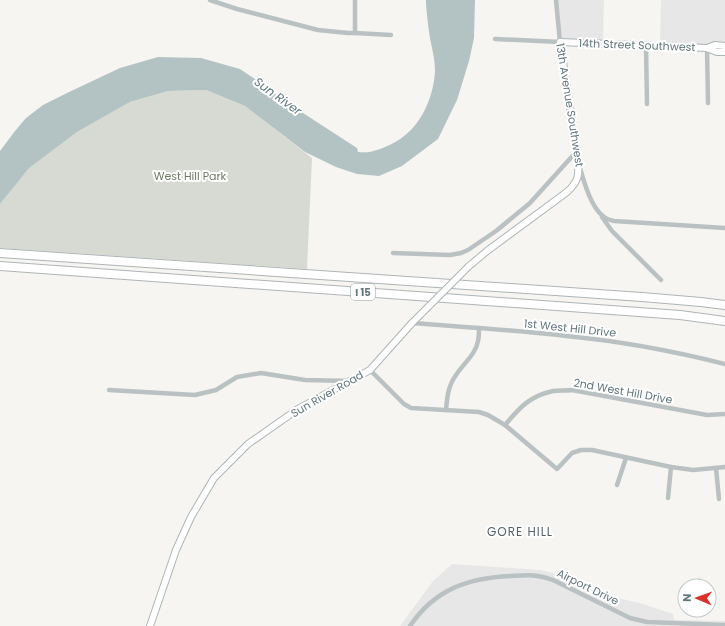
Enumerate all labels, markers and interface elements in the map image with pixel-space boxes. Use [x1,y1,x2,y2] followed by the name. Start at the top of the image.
[578,35,696,55] street label: 14th Street Southwest
[552,42,588,168] street label: 13th Avenue Southwest
[251,73,306,119] water label: Sun River
[154,168,227,184] park label: West Hill Park
[351,284,375,300] road number: I 15
[523,315,617,341] street label: 1st West Hill Drive
[288,367,366,421] street label: Sun River Road
[572,374,674,408] street label: 2nd West Hill Drive
[487,523,553,540] district label: GORE HILL
[554,565,622,609] street label: Airport Drive
[677,578,717,618] north arrow
[679,593,695,602] text: N

